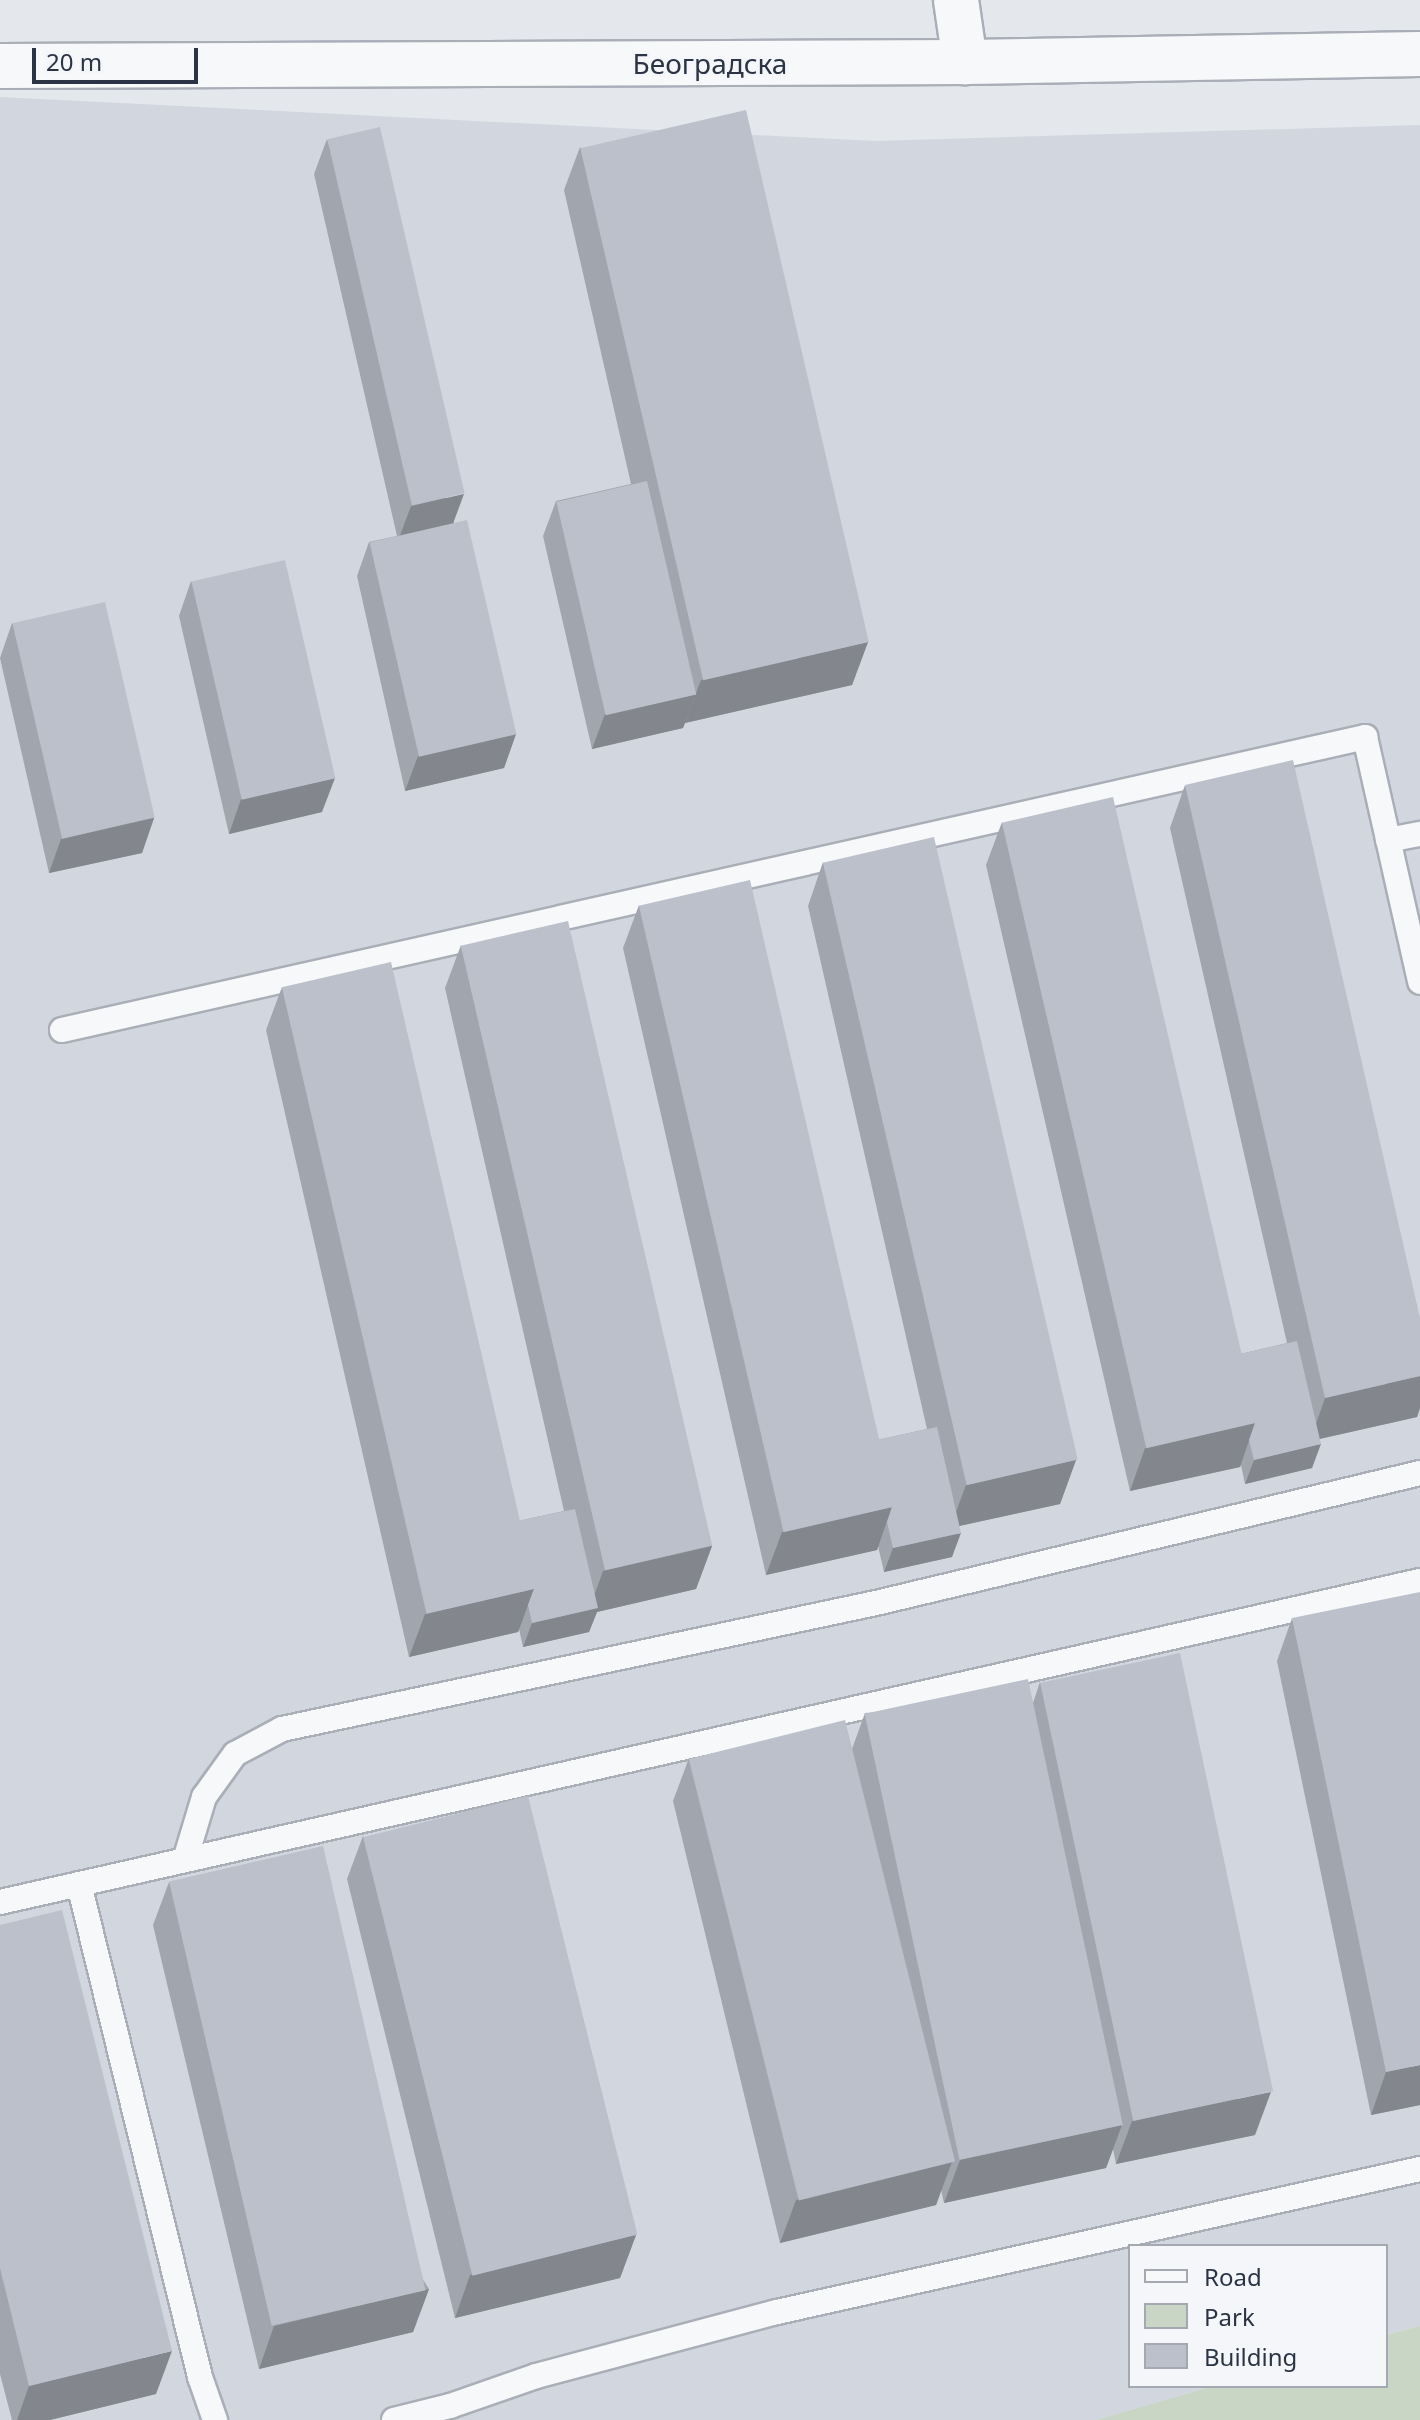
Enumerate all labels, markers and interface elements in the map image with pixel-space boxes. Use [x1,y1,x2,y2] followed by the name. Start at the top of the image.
[36,32,202,82] scale bar
[46,45,102,78] text: 20 m
[633,46,787,80] street label: Београдска
[1128,2244,1388,2388] legend
[1204,2260,1262,2293] text: Road
[1204,2300,1255,2333] text: Park
[1204,2340,1297,2373] text: Building

